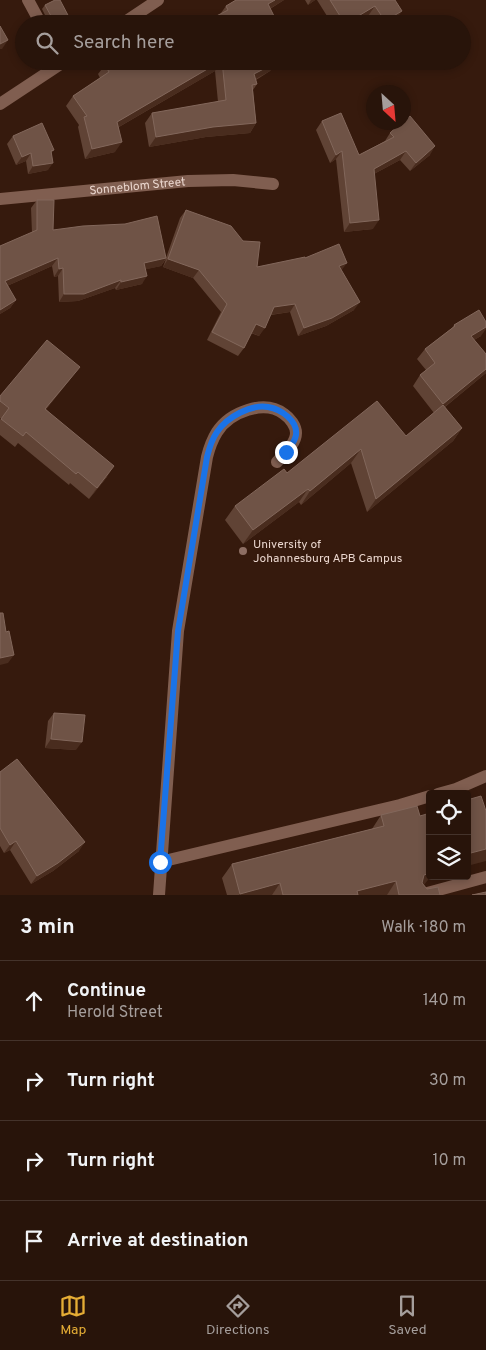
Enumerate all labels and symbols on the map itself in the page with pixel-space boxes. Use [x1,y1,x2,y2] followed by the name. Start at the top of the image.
[366,85,411,130] north arrow
[89,174,186,199] street label: Sonneblom Street
[275,441,298,464] route end
[253,537,402,567] place label: University of Johannesburg APB Campus
[237,545,249,557] marker: University of Johannesburg APB Campus
[149,851,172,874] route start

